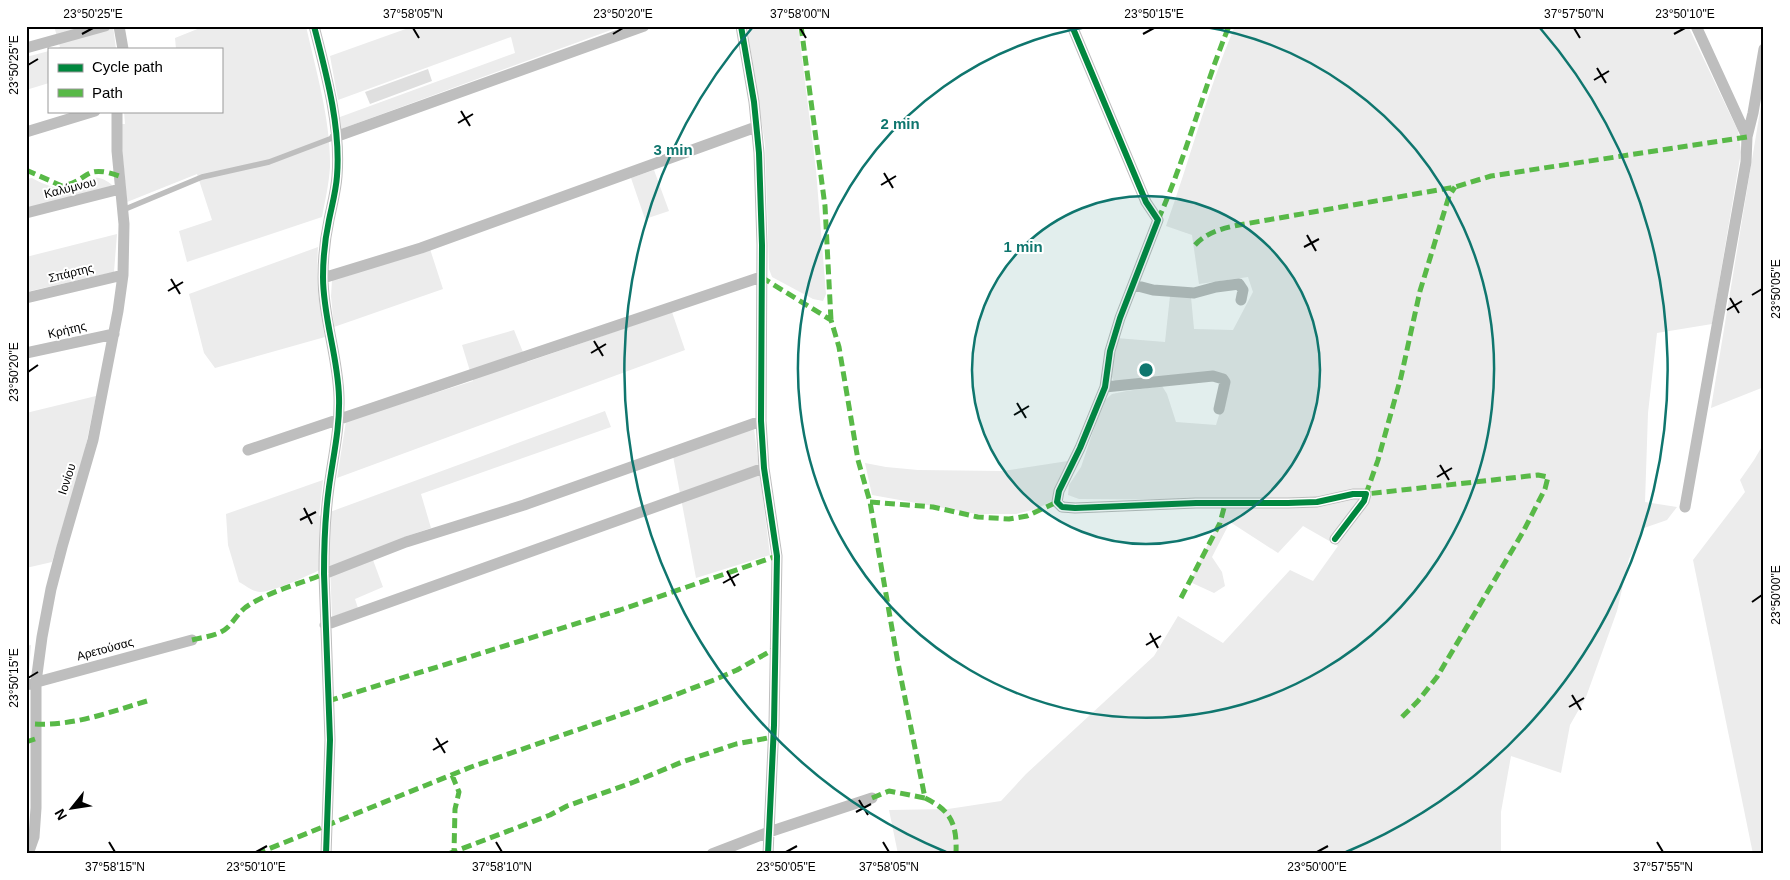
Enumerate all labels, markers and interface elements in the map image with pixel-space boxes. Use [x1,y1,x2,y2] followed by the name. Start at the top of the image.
[63,7,123,21] text: 23°50'25"E
[383,7,443,21] text: 37°58'05"N
[593,7,653,21] text: 23°50'20"E
[770,7,830,21] text: 37°58'00"N
[1124,7,1184,21] text: 23°50'15"E
[1544,7,1604,21] text: 37°57'50"N
[1655,7,1715,21] text: 23°50'10"E
[7,35,21,95] text: 23°50'25"E
[48,48,222,112] legend
[92,58,163,75] text: Cycle path
[92,84,123,101] text: Path
[880,115,920,132] text: 2 min
[653,141,693,158] text: 3 min
[42,175,98,201] street label: Καλύμνου
[1003,238,1043,255] text: 1 min
[1769,259,1783,319] text: 23°50'05"E
[47,261,95,285] street label: Σπάρτης
[47,319,88,341] street label: Κρήτης
[7,342,21,402] text: 23°50'20"E
[1137,361,1155,379] centre of rings
[55,462,79,496] street label: Ιονίου
[1769,565,1783,625] text: 23°50'00"E
[75,635,135,663] street label: Αρετούσας
[7,648,21,708] text: 23°50'15"E
[48,782,98,832] north arrow
[51,806,70,823] text: N
[85,860,145,874] text: 37°58'15"N
[226,860,286,874] text: 23°50'10"E
[472,860,532,874] text: 37°58'10"N
[756,860,816,874] text: 23°50'05"E
[859,860,919,874] text: 37°58'05"N
[1287,860,1347,874] text: 23°50'00"E
[1633,860,1693,874] text: 37°57'55"N

